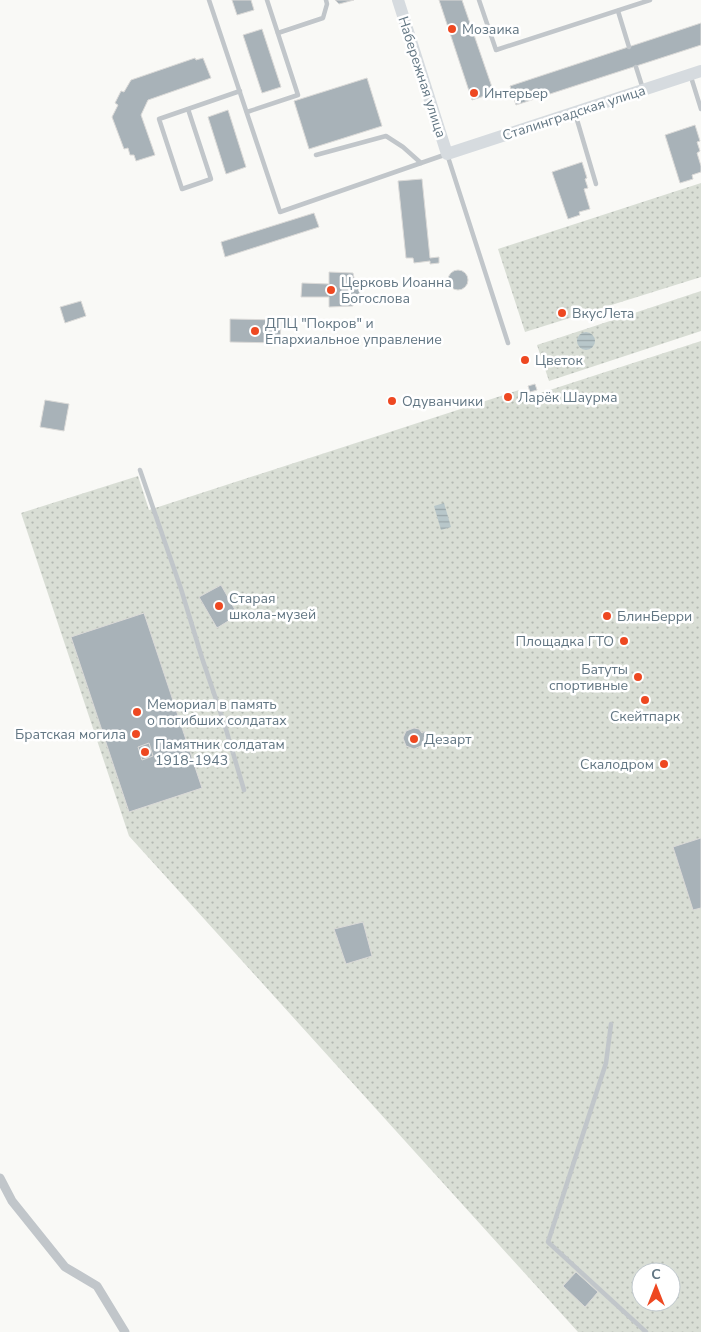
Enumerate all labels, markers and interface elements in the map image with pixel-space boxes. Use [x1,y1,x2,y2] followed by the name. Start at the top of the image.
[393,14,451,140] street label: Набережная улица
[462,20,519,39] place label: Мозаика
[446,23,458,35] marker: Мозаика
[500,81,648,145] street label: Сталинградская улица
[484,84,548,103] place label: Интерьер
[468,87,480,99] marker: Интерьер
[341,273,452,308] place label: Церковь Иоанна Богослова
[325,284,337,296] marker: Церковь Иоанна Богослова
[572,304,634,323] place label: ВкусЛета
[556,307,568,319] marker: ВкусЛета
[265,314,442,349] place label: ДПЦ "Покров" и Епархиальное управление
[249,325,261,337] marker: ДПЦ "Покров" и Епархиальное управление
[535,351,583,370] place label: Цветок
[519,354,531,366] marker: Цветок
[518,388,617,407] place label: Ларёк Шаурма
[502,391,514,403] marker: Ларёк Шаурма
[402,392,483,411] place label: Одуванчики
[386,395,398,407] marker: Одуванчики
[229,589,316,624] place label: Старая школа-музей
[213,600,225,612] marker: Старая школа-музей
[617,607,692,626] place label: БлинБерри
[601,610,613,622] marker: БлинБерри
[515,632,614,651] place label: Площадка ГТО
[618,635,630,647] marker: Площадка ГТО
[549,660,628,695] place label: Батуты спортивные
[632,671,644,683] marker: Батуты спортивные
[639,694,651,706] marker: Скейтпарк
[147,695,287,730] place label: Мемориал в память о погибших солдатах
[131,706,143,718] marker: Мемориал в память о погибших солдатах
[610,707,681,726] place label: Скейтпарк
[15,725,126,744] place label: Братская могила
[130,728,142,740] marker: Братская могила
[424,730,472,749] place label: Дезарт
[408,733,420,745] marker: Дезарт
[155,735,285,770] place label: Памятник солдатам 1918-1943
[139,746,151,758] marker: Памятник солдатам 1918-1943
[580,755,654,774] place label: Скалодром
[658,758,670,770] marker: Скалодром
[631,1262,681,1312] north arrow
[651,1265,661,1284] text: С

